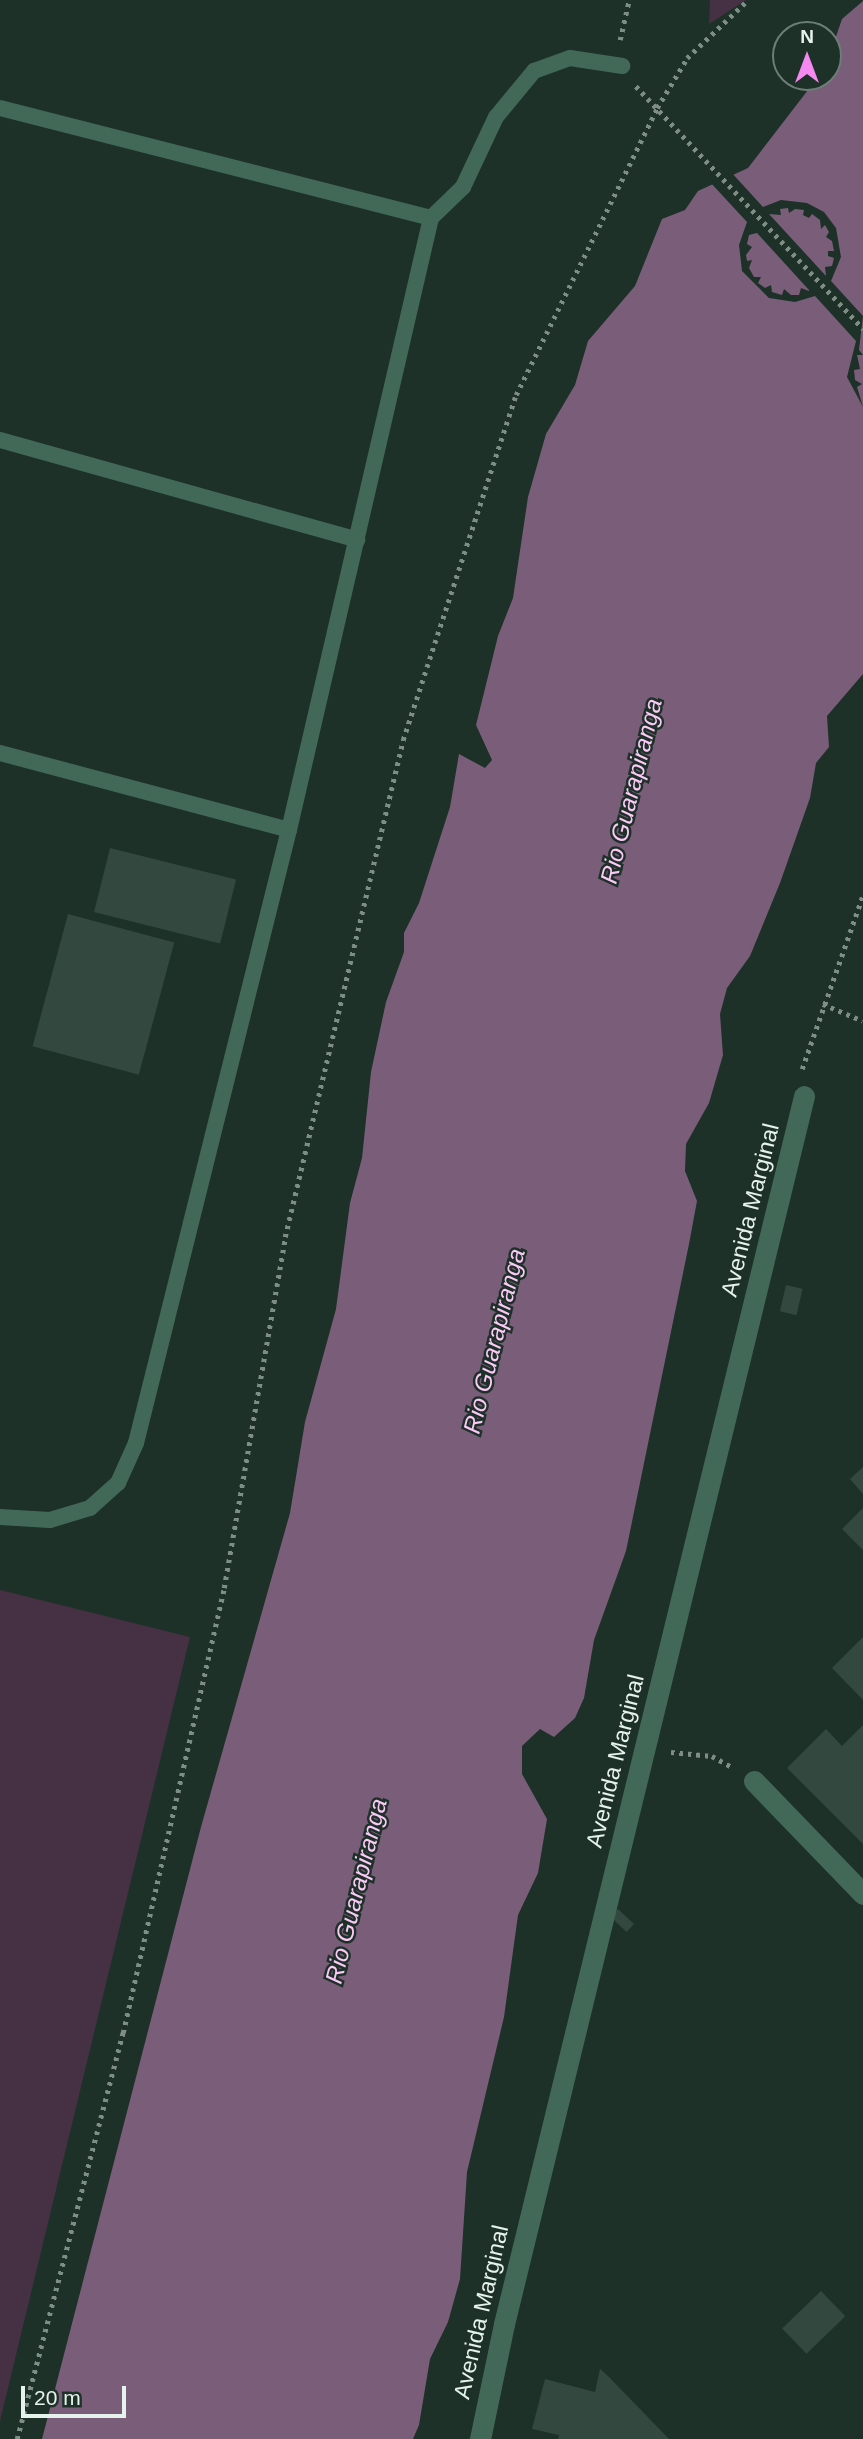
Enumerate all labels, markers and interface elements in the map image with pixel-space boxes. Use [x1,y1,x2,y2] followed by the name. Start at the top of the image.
[772,21,842,91] north arrow
[800,26,814,47] text: N
[594,696,668,886] water label: Rio Guarapiranga
[715,1121,785,1299] street label: Avenida Marginal
[457,1246,531,1436] water label: Rio Guarapiranga
[580,1672,650,1850] street label: Avenida Marginal
[319,1796,393,1986] water label: Rio Guarapiranga
[448,2223,514,2401] street label: Avenida Marginal
[24,2372,130,2416] scale bar
[34,2386,81,2409] text: 20 m

